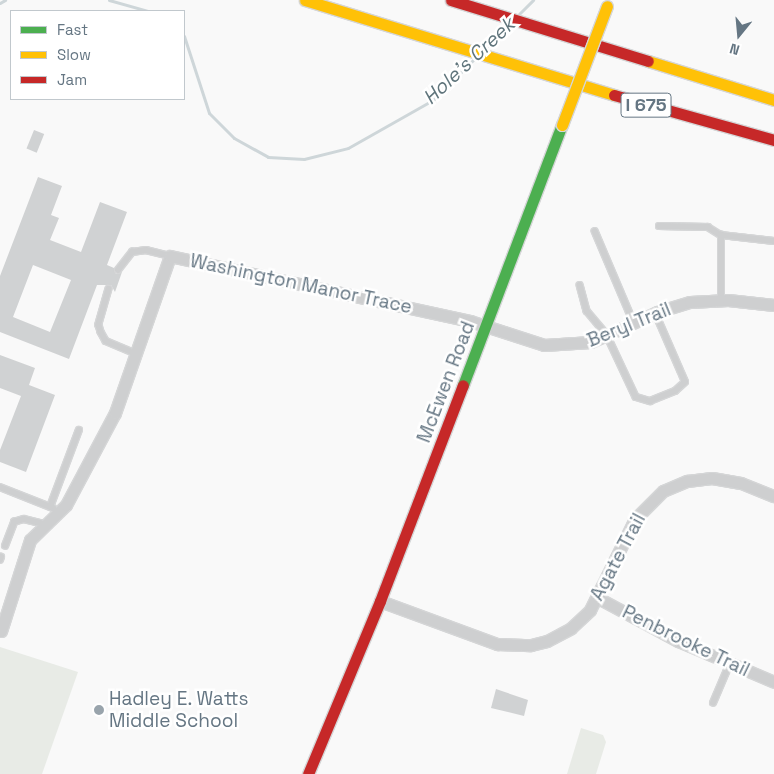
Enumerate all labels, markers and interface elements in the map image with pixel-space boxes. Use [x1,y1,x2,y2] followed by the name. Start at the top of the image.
[10,10,185,100] legend
[714,10,764,60] north arrow
[418,12,520,110] water label: Hole's Creek
[57,20,88,39] text: Fast
[728,39,742,59] text: N
[57,45,91,64] text: Slow
[57,70,87,89] text: Jam
[620,90,672,120] road number: I 675
[188,249,414,319] street label: Washington Manor Trace
[583,298,675,352] street label: Beryl Trail
[412,318,480,446] street label: McEwen Road
[585,509,651,605] street label: Agate Trail
[618,600,754,682] street label: Penbrooke Trail
[109,688,249,732] place label: Hadley E. Watts Middle School
[93,704,105,716] marker: Hadley E. Watts Middle School

